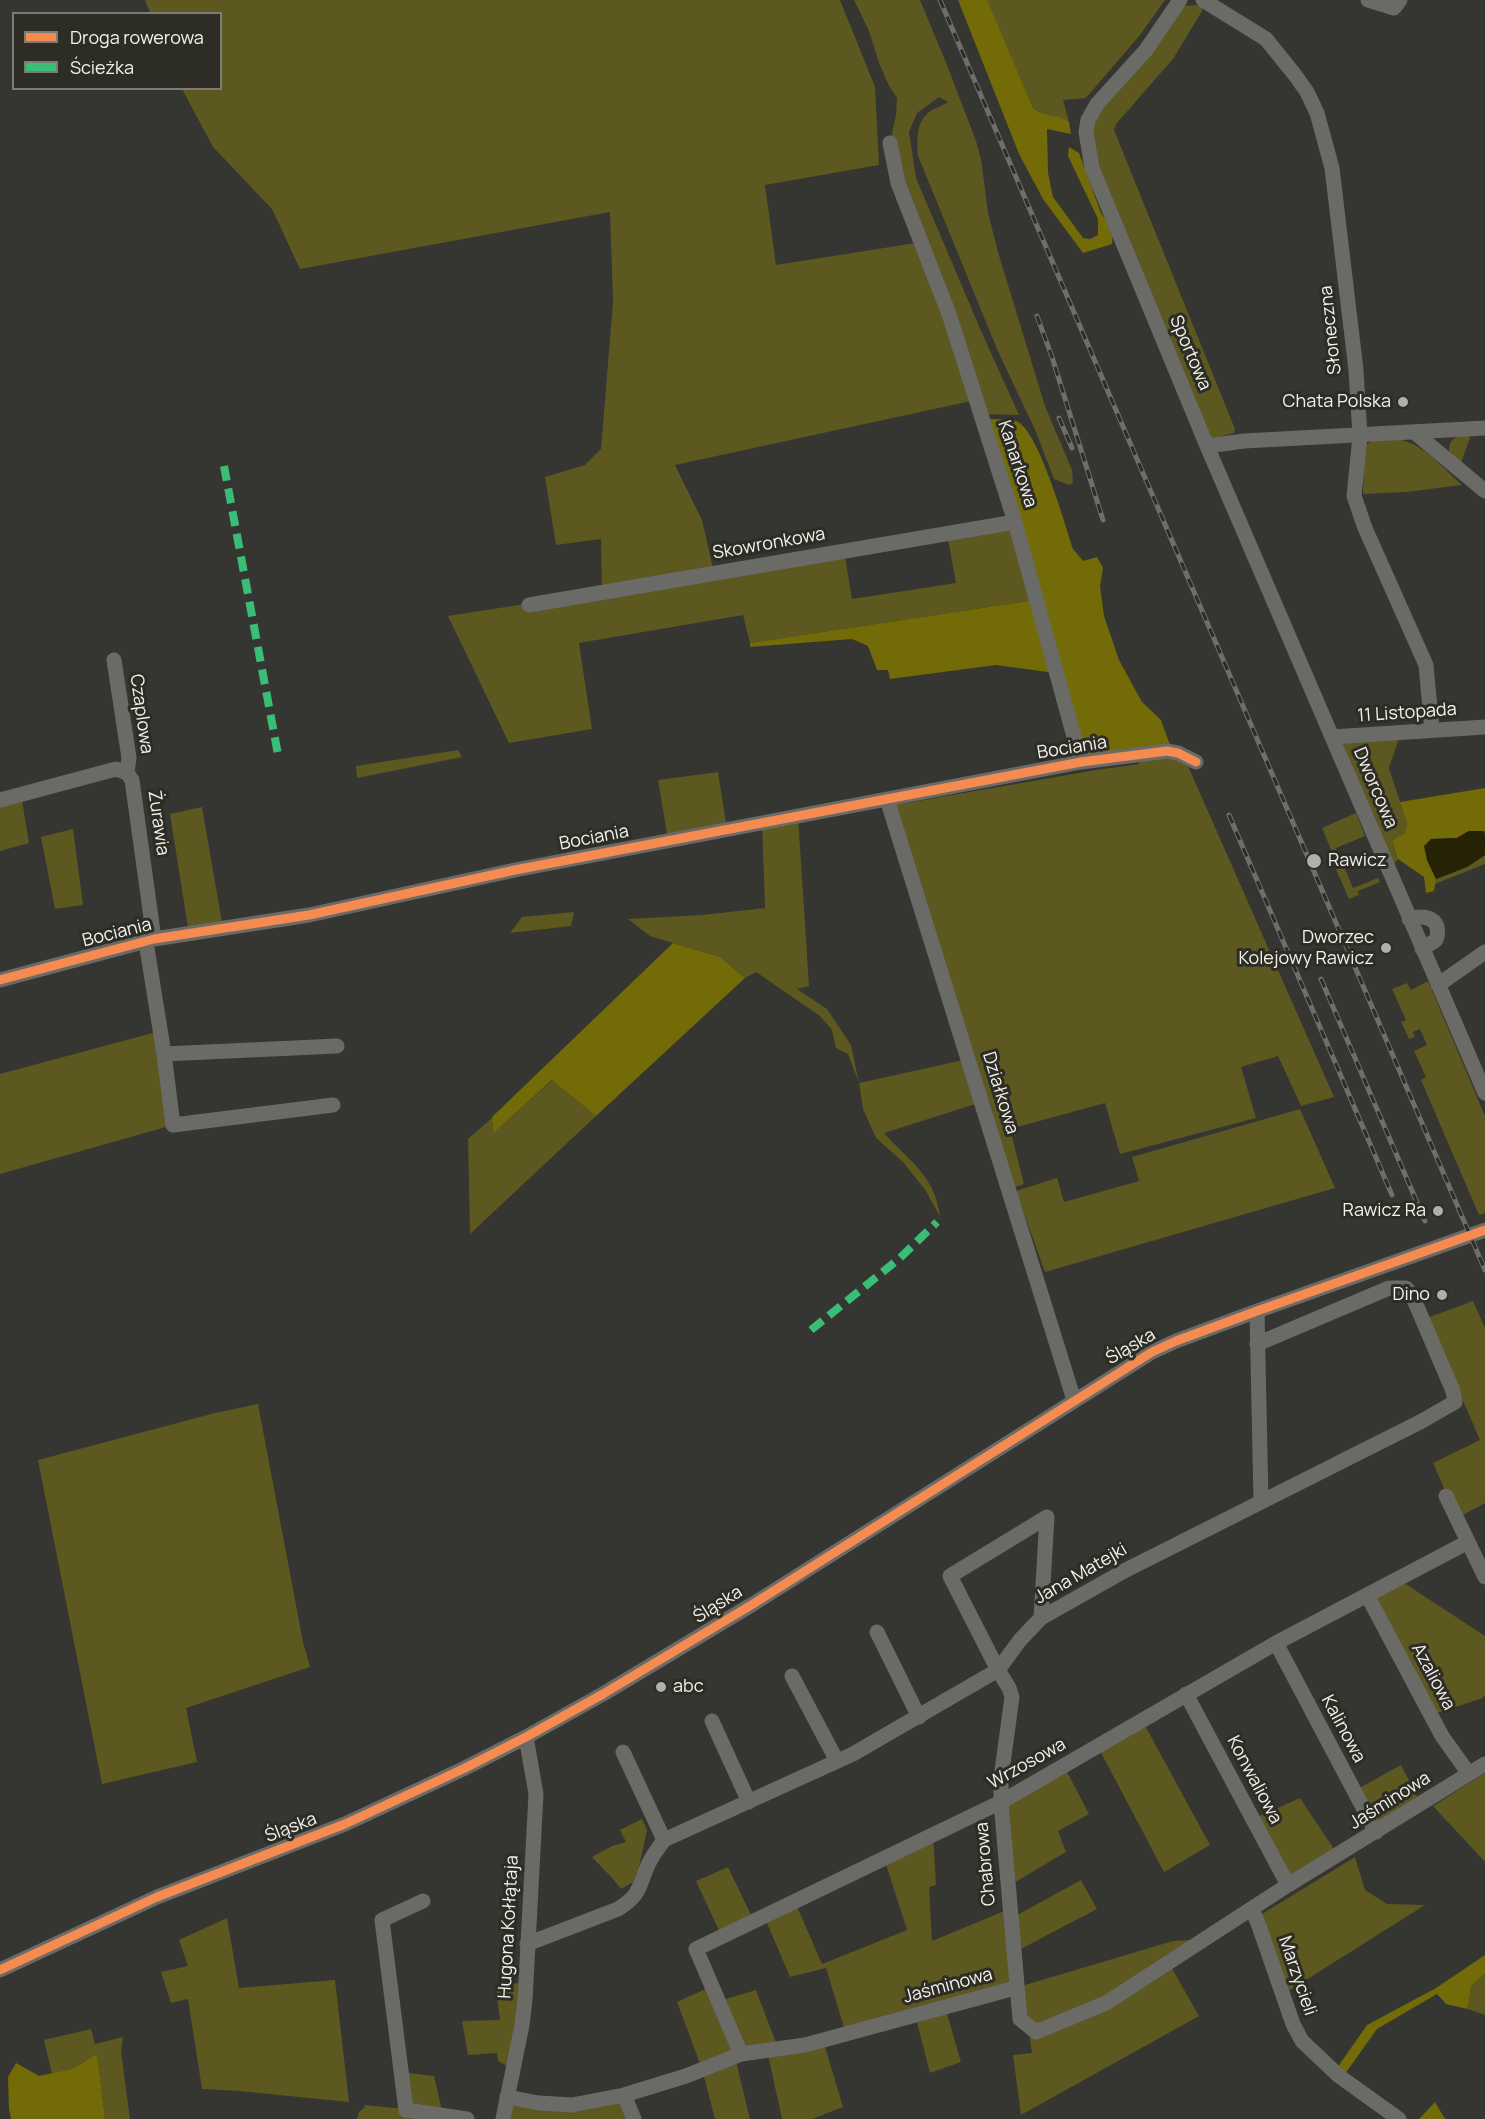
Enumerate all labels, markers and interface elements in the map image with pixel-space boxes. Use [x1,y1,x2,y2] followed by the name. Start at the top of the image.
[12,12,222,90] legend
[70,25,204,49] text: Droga rowerowa
[70,55,134,79] text: Ścieżka
[1316,284,1346,376] street label: Słoneczna
[1165,312,1215,394] street label: Sportowa
[1283,391,1391,413] place label: Chata Polska
[1396,395,1410,409] marker: Chata Polska
[993,418,1041,510] street label: Kanarkowa
[711,523,827,565] street label: Skowronkowa
[125,673,157,755] street label: Czaplowa
[1357,699,1457,727] street label: 11 Listopada
[1036,732,1108,764] street label: Bociania
[1348,744,1402,832] street label: Dworcowa
[143,789,173,857] street label: Żurawia
[557,821,631,855] street label: Bociania
[1328,850,1386,872] place label: Rawicz
[1305,852,1323,870] marker: Rawicz
[80,914,154,952] street label: Bociania
[1239,927,1374,970] place label: Dworzec Kolejowy Rawicz
[1379,941,1393,955] marker: Dworzec Kolejowy Rawicz
[977,1049,1023,1137] street label: Działkowa
[1343,1200,1426,1222] place label: Rawicz Ra
[1431,1204,1445,1218] marker: Rawicz Ra
[1392,1284,1430,1306] place label: Dino
[1435,1288,1449,1302] marker: Dino
[1102,1324,1160,1370] street label: Śląska
[1031,1539,1131,1609] street label: Jana Matejki
[690,1582,746,1628] street label: Śląska
[1406,1640,1460,1714] street label: Azaliowa
[673,1676,704,1698] place label: abc
[654,1680,668,1694] marker: abc
[1316,1692,1370,1766] street label: Kalinowa
[1222,1732,1286,1828] street label: Konwaliowa
[984,1734,1070,1794] street label: Wrzosowa
[1345,1768,1435,1834] street label: Jaśminowa
[262,1808,320,1848] street label: Śląska
[972,1821,1000,1907] street label: Chabrowa
[494,1855,524,1999] street label: Hugona Kołłątaja
[1273,1933,1321,2019] street label: Marzycieli
[901,1964,995,2008] street label: Jaśminowa

